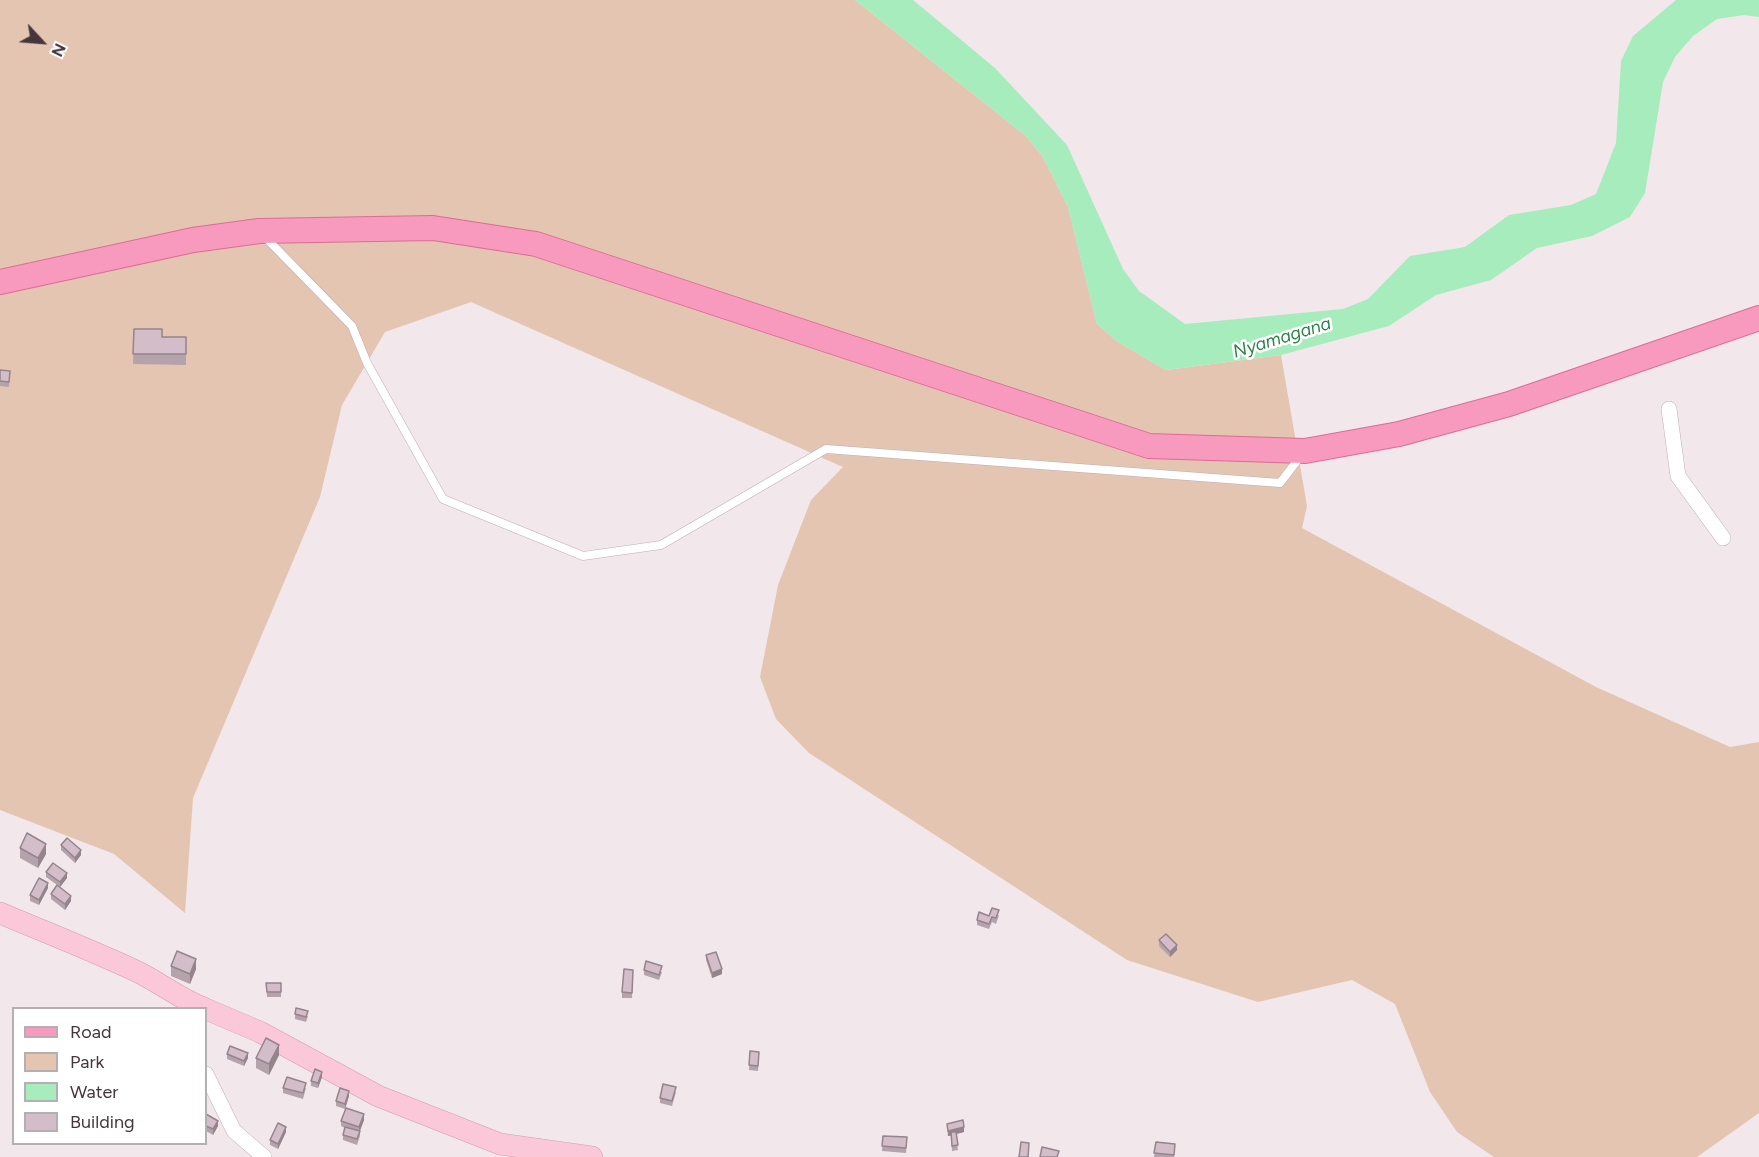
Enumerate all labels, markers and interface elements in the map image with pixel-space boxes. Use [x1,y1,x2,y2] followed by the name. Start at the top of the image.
[12,12,72,72] north arrow
[47,40,70,60] text: N
[1230,313,1334,363] water label: Nyamagana
[12,1007,207,1145] legend
[70,1021,111,1043] text: Road
[70,1051,104,1073] text: Park
[70,1081,118,1103] text: Water
[70,1111,135,1133] text: Building

